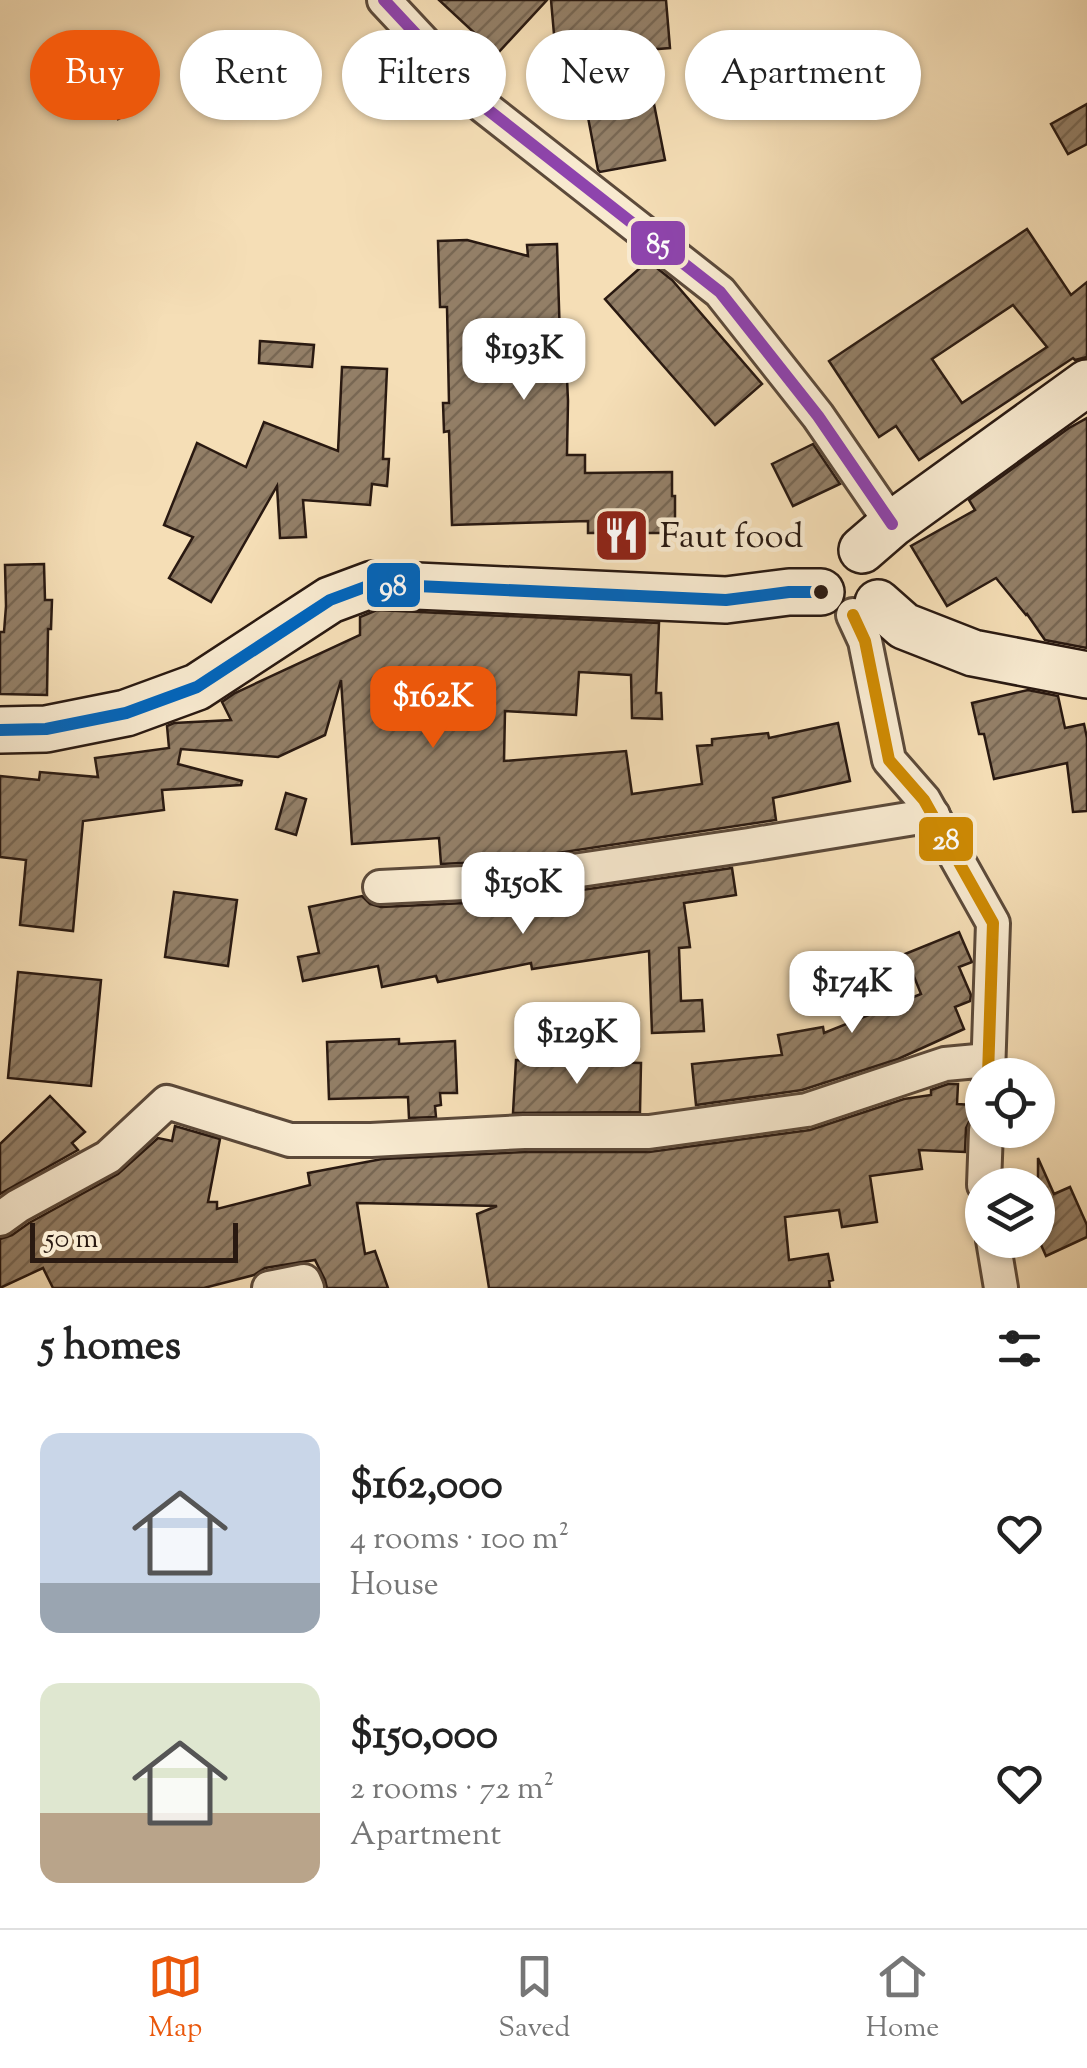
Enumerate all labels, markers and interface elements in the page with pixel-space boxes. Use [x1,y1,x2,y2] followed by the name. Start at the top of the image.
[30,30,160,120] chip: Buy
[180,30,322,120] chip: Rent
[342,30,506,120] chip: Filters
[526,30,665,120] chip: New
[685,30,921,120] chip: Apartment
[629,219,687,267] line badge: 85
[646,226,670,266] text: 85
[454,318,594,403] pin: $193K
[484,327,564,373] text: $193K
[591,505,651,565] restaurant icon: Faut food
[660,513,804,564] place label: Faut food
[365,561,422,609] line badge: 98
[379,568,407,608] text: 98
[811,582,831,602] unlabelled marker
[363,666,503,751] pin: $162K
[392,675,474,721] text: $162K
[917,815,975,863] line badge: 28
[932,822,960,862] text: 28
[453,852,593,937] pin: $150K
[484,861,562,907] text: $150K
[782,951,922,1036] pin: $174K
[811,960,893,1006] text: $174K
[507,1002,647,1087] pin: $129K
[536,1011,618,1057] text: $129K
[965,1058,1055,1258] map controls
[965,1058,1055,1148] button: locate
[965,1168,1055,1258] button: layers
[30,1218,238,1262] scale bar
[45,1220,99,1260] text: 50 m
[40,1318,181,1378] text: 5 homes
[992,1321,1047,1376] icon: filters
[350,1457,503,1517] text: $162,000
[120,1473,240,1593] icon: home
[992,1506,1047,1561] icon: heart
[350,1517,569,1563] text: 4 rooms · 100 m²
[350,1563,439,1609] text: House
[350,1707,498,1767] text: $150,000
[120,1723,240,1843] icon: home
[992,1756,1047,1811] icon: heart
[350,1767,554,1813] text: 2 rooms · 72 m²
[350,1813,501,1859] text: Apartment
[148,1949,203,2049] tab: Map
[498,1949,570,2049] tab: Saved
[866,1949,939,2049] tab: Home

